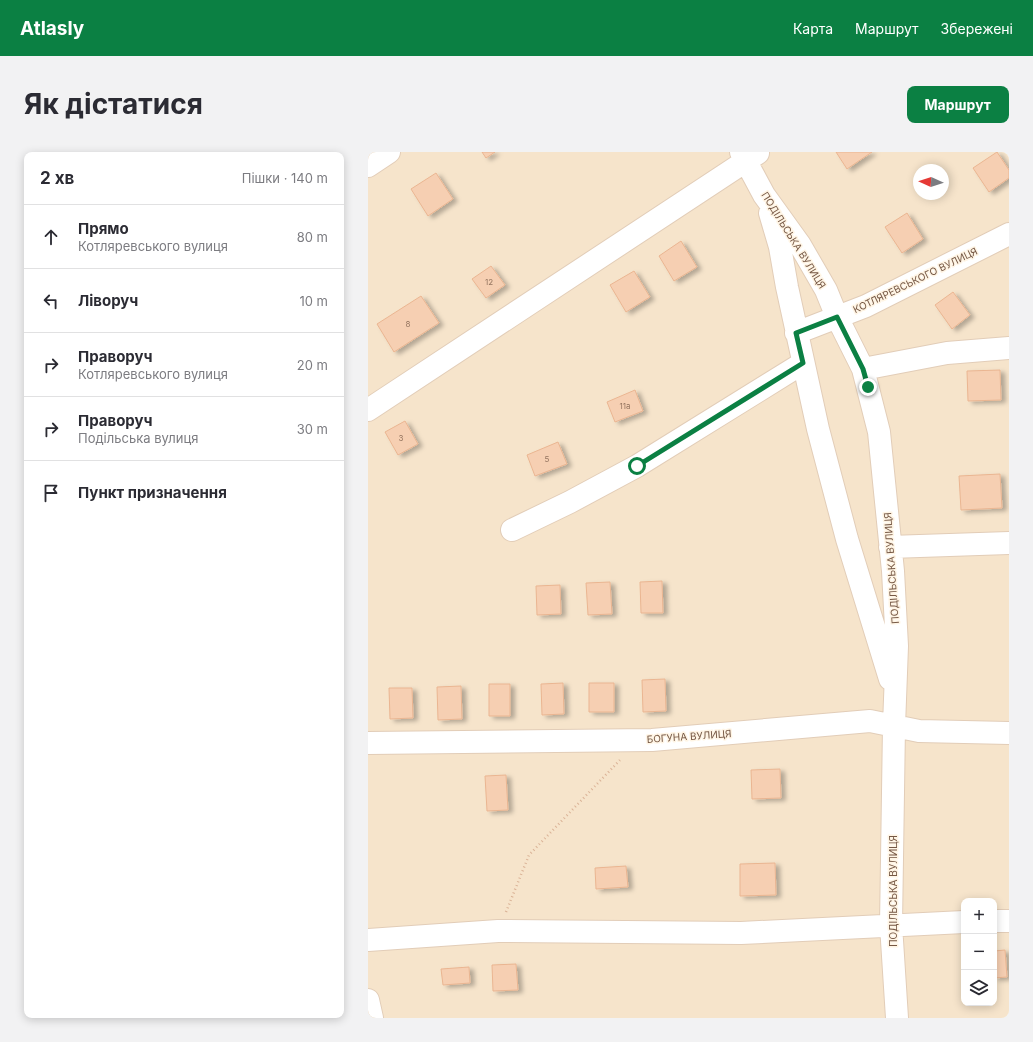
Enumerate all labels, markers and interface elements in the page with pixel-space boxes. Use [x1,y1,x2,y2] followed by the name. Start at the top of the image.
[20,17,84,40] text: Atlasly
[793,20,833,37] text: Карта
[855,20,919,37] text: Маршрут
[941,20,1013,37] text: Збережені
[907,86,1009,123] button: Маршрут
[24,87,203,121] text: Як дістатися
[913,164,949,200] north arrow
[40,168,74,188] text: 2 хв
[242,170,328,186] text: Пішки · 140 m
[759,189,829,291] street label: ПОДІЛЬСЬКА ВУЛИЦЯ
[78,219,129,238] text: Прямо
[40,226,62,248] icon: ahead
[297,229,328,245] text: 80 m
[78,238,228,254] text: Котляревського вулиця
[851,245,979,315] street label: КОТЛЯРЕВСЬКОГО ВУЛИЦЯ
[485,277,493,287] house number: 12
[40,290,62,312] icon: left
[78,291,138,310] text: Ліворуч
[299,293,328,309] text: 10 m
[406,319,411,329] house number: 8
[78,347,152,366] text: Праворуч
[40,354,62,376] icon: right
[297,357,328,373] text: 20 m
[78,366,228,382] text: Котляревського вулиця
[859,378,877,396] route end
[620,401,631,411] house number: 11а
[78,411,152,430] text: Праворуч
[40,418,62,440] icon: right
[297,421,328,437] text: 30 m
[78,430,198,446] text: Подільська вулиця
[399,433,404,443] house number: 3
[545,454,550,464] house number: 5
[628,457,646,475] route start
[40,482,62,504] icon: arrive
[78,483,227,502] text: Пункт призначення
[881,512,901,624] street label: ПОДІЛЬСЬКА ВУЛИЦЯ
[646,727,732,745] street label: БОГУНА ВУЛИЦЯ
[887,835,899,947] street label: ПОДІЛЬСЬКА ВУЛИЦЯ
[961,898,997,1006] map controls
[961,898,997,934] button: +
[961,934,997,970] button: −
[961,970,997,1006] button: layers

